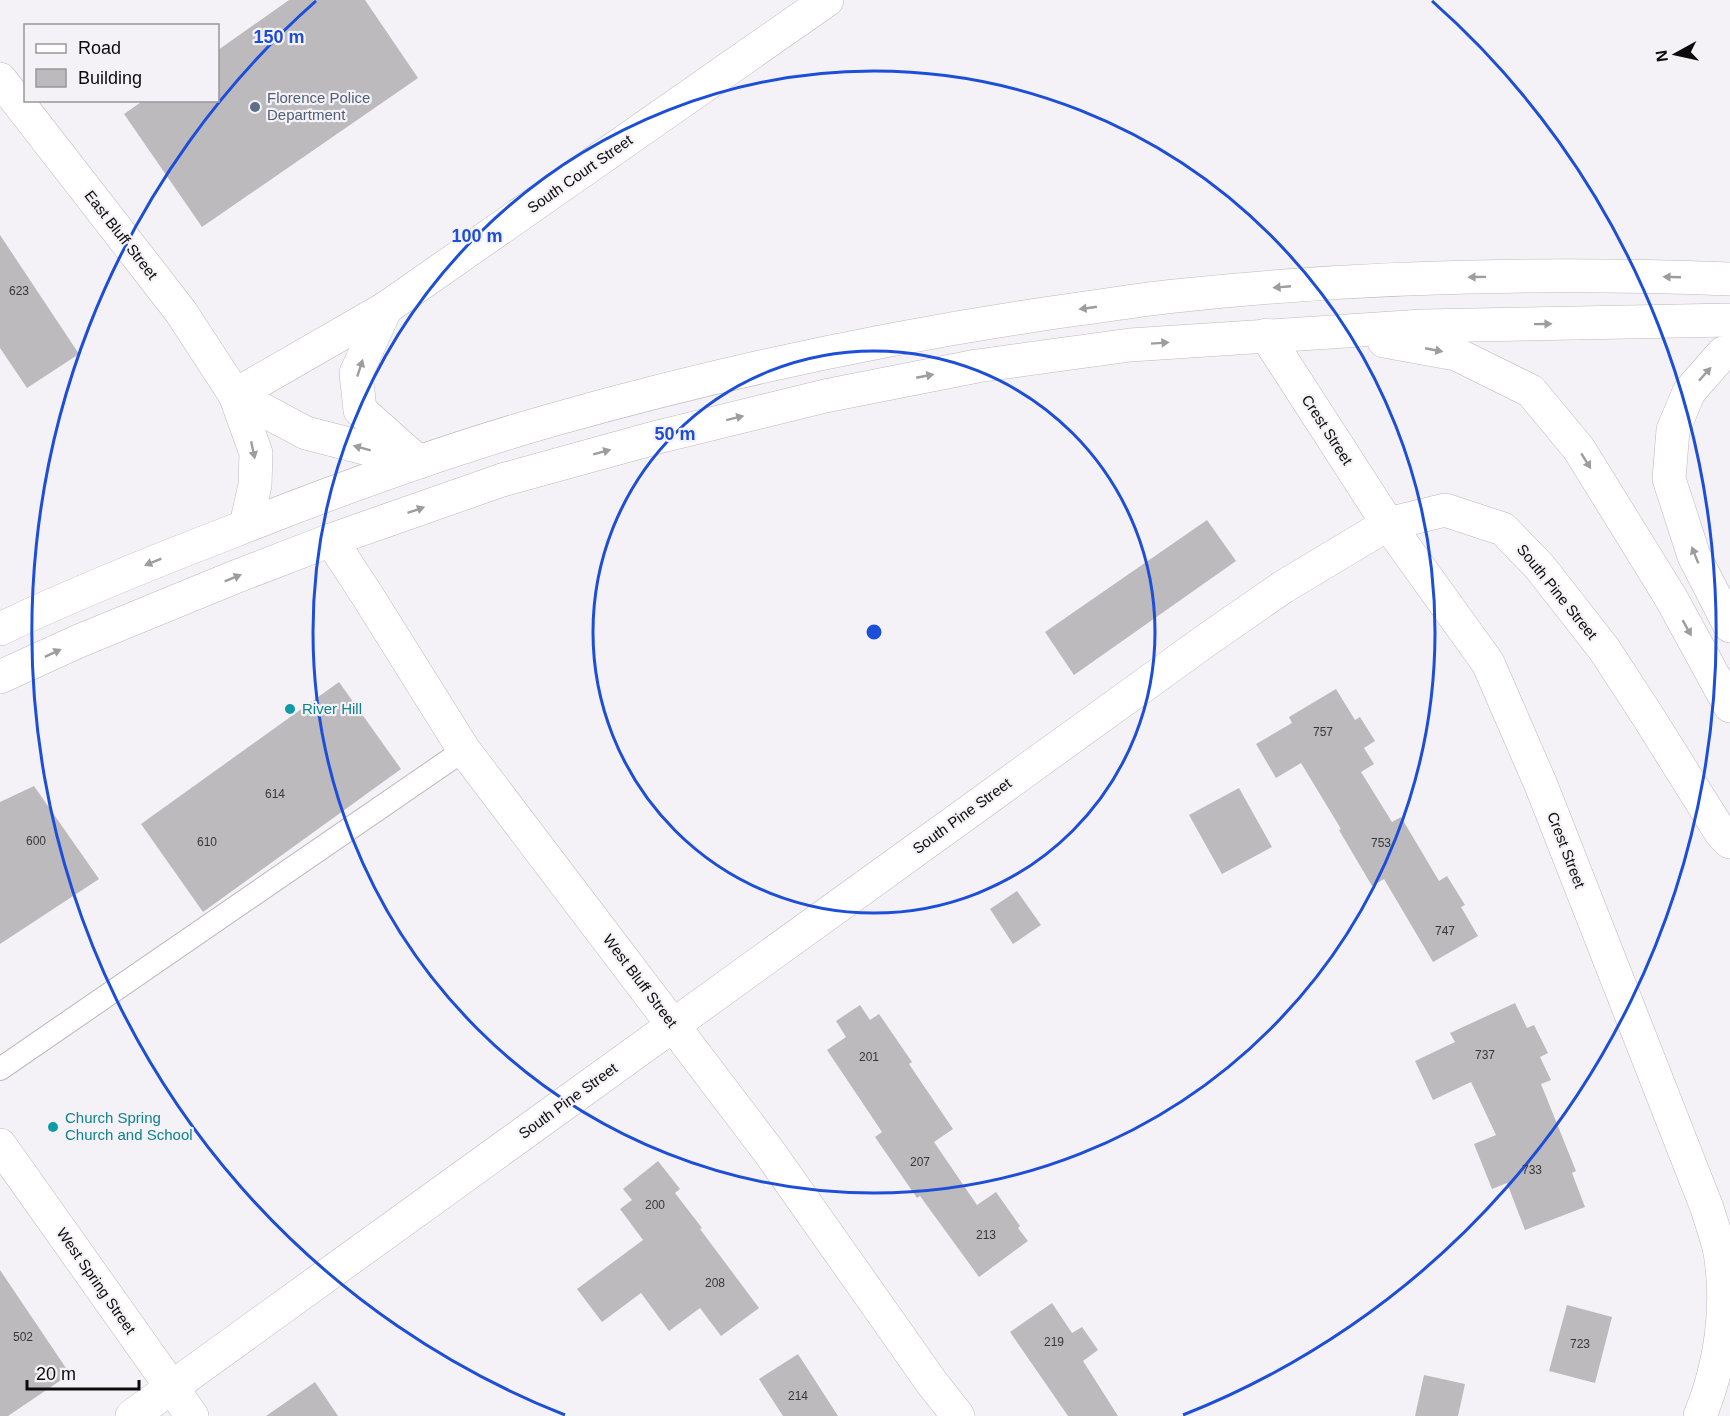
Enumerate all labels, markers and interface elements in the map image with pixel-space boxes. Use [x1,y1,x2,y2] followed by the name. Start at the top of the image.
[24,24,219,102] legend
[1646,24,1706,84] north arrow
[253,27,305,47] text: 150 m
[78,38,121,58] text: Road
[1652,49,1671,63] text: N
[78,68,142,88] text: Building
[267,89,370,123] place label: Florence Police Department
[248,100,262,114] marker: Florence Police Department
[524,131,636,216] street label: South Court Street
[81,187,162,283] street label: East Bluff Street
[451,226,503,246] text: 100 m
[1467,272,1486,282] one-way arrow
[1662,272,1681,282] one-way arrow
[1272,282,1291,291] one-way arrow
[9,284,29,298] house number: 623
[1078,303,1097,312] one-way arrow
[1534,319,1553,328] one-way arrow
[1150,338,1169,347] one-way arrow
[1425,346,1444,355] one-way arrow
[356,359,365,377] one-way arrow
[1698,367,1711,382] one-way arrow
[916,371,935,380] one-way arrow
[1298,392,1357,469] street label: Crest Street
[726,413,744,423] one-way arrow
[654,424,696,444] text: 50 m
[249,441,259,459] one-way arrow
[353,442,371,452] one-way arrow
[593,447,611,457] one-way arrow
[1581,453,1592,469] one-way arrow
[407,505,425,515] one-way arrow
[1514,541,1602,643] street label: South Pine Street
[1690,546,1699,564] one-way arrow
[144,558,162,567] one-way arrow
[224,572,242,582] one-way arrow
[1682,620,1692,637] one-way arrow
[864,622,884,642] centre of rings
[45,648,62,657] one-way arrow
[302,700,362,717] place label: River Hill
[283,702,297,716] marker: River Hill
[1313,725,1333,739] house number: 757
[909,774,1015,857] street label: South Pine Street
[265,787,285,801] house number: 614
[1544,809,1589,891] street label: Crest Street
[26,834,46,848] house number: 600
[197,835,217,849] house number: 610
[1371,836,1391,850] house number: 753
[1435,924,1455,938] house number: 747
[600,931,681,1031] street label: West Bluff Street
[1475,1048,1495,1062] house number: 737
[859,1050,879,1064] house number: 201
[515,1059,621,1142] street label: South Pine Street
[65,1109,193,1143] place label: Church Spring Church and School
[46,1120,60,1134] marker: Church Spring Church and School
[910,1155,930,1169] house number: 207
[1522,1163,1542,1177] house number: 733
[645,1198,665,1212] house number: 200
[53,1224,140,1338] street label: West Spring Street
[976,1228,996,1242] house number: 213
[705,1276,725,1290] house number: 208
[13,1330,33,1344] house number: 502
[1044,1335,1064,1349] house number: 219
[1570,1337,1590,1351] house number: 723
[27,1353,140,1391] scale bar
[36,1364,76,1384] text: 20 m
[788,1389,808,1403] house number: 214

